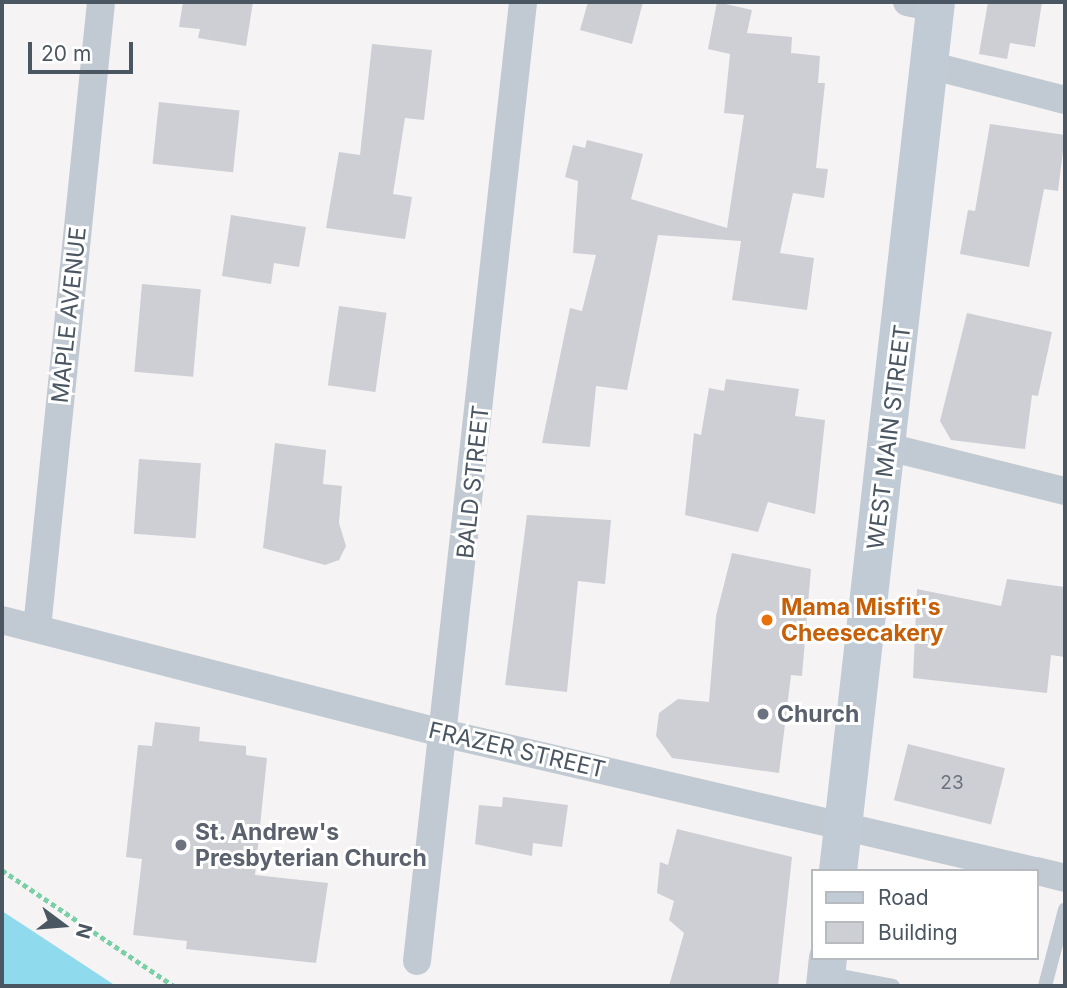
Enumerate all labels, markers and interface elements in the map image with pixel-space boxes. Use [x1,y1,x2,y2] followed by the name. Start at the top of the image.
[32,28,136,72] scale bar
[41,41,91,66] text: 20 m
[46,226,92,404] street label: MAPLE AVENUE
[862,323,916,551] street label: WEST MAIN STREET
[451,404,495,560] street label: BALD STREET
[781,593,944,647] place label: Mama Misfit's Cheesecakery
[759,612,775,628] marker: Mama Misfit's Cheesecakery
[777,700,859,728] place label: Church
[755,706,771,722] marker: Church
[426,716,608,784] street label: FRAZER STREET
[940,772,964,794] house number: 23
[195,818,427,872] place label: St. Andrew's Presbyterian Church
[173,837,189,853] marker: St. Andrew's Presbyterian Church
[811,869,1039,960] legend
[878,885,929,910] text: Road
[28,890,98,960] north arrow
[878,920,958,945] text: Building
[71,921,97,941] text: N

